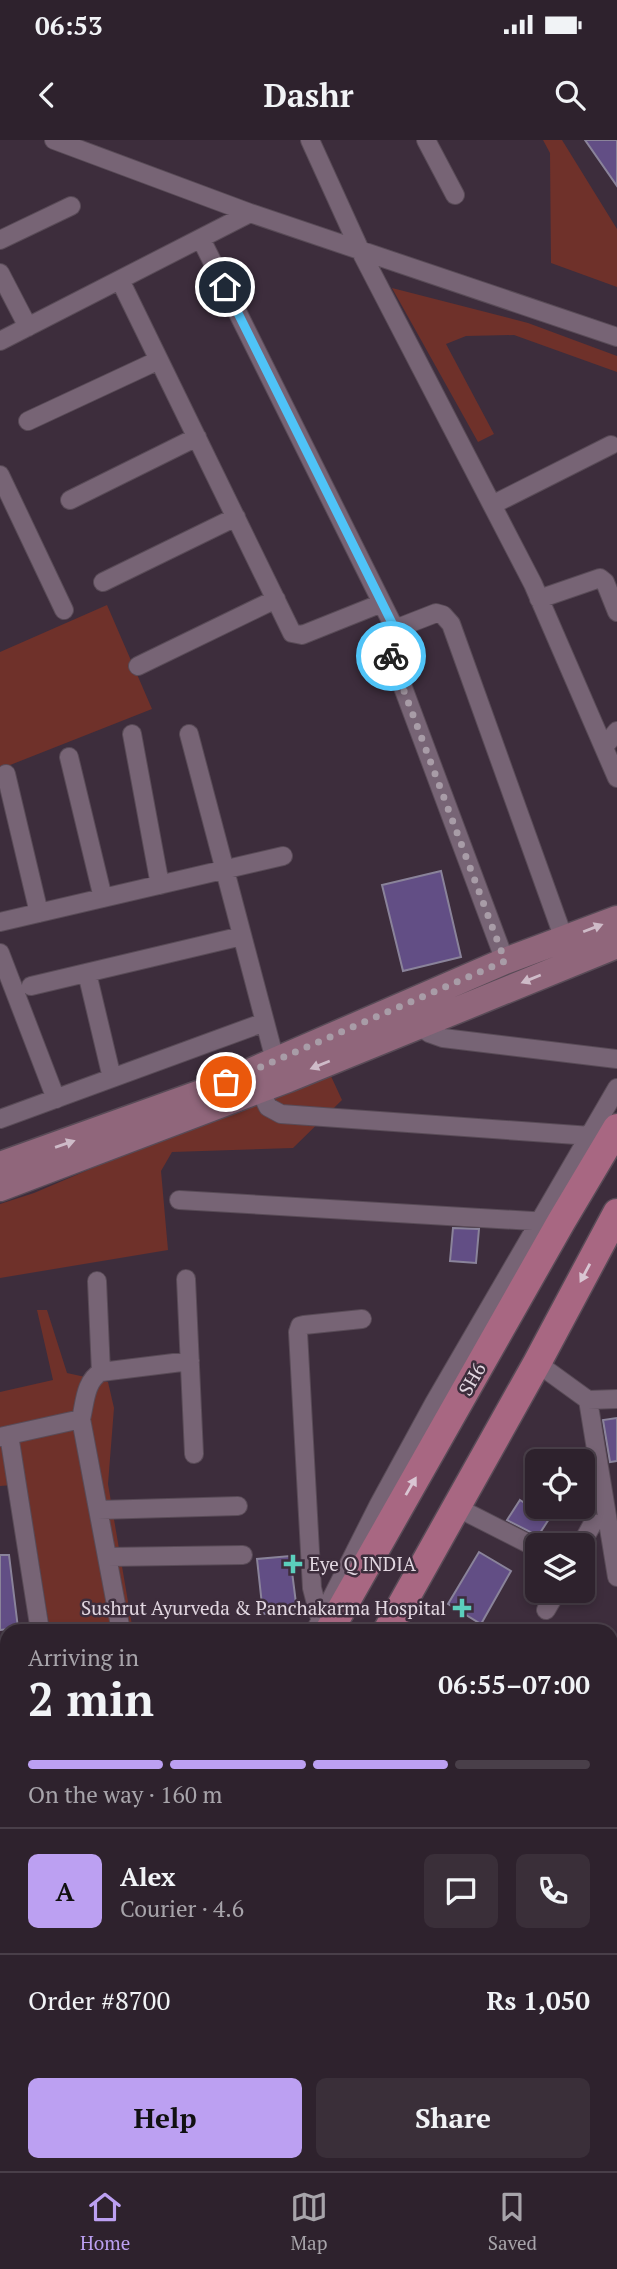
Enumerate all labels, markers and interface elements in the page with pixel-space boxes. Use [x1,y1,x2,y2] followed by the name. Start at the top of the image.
[35,8,103,42] text: 06:53
[263,74,354,116] text: Dashr
[28,76,66,114] icon: back
[551,76,589,114] icon: search
[195,257,255,317] pin
[206,268,244,306] icon: home
[356,621,426,691] courier
[372,637,410,675] icon: bike
[582,923,603,934] one-way arrow
[520,974,541,985] one-way arrow
[196,1052,256,1112] pin
[310,1060,331,1071] one-way arrow
[207,1063,245,1101] icon: bag
[54,1138,75,1149] one-way arrow
[579,1263,590,1283] one-way arrow
[452,1358,491,1400] street label: SH6
[525,1449,595,1603] map controls
[525,1449,595,1519] button: locate
[405,1477,417,1496] one-way arrow
[525,1533,595,1603] button: layers
[309,1551,416,1576] place label: Eye Q INDIA
[283,1554,303,1574] marker: Eye Q INDIA
[81,1595,446,1620] place label: Sushrut Ayurveda & Panchakarma Hospital
[452,1598,472,1618] marker: Sushrut Ayurveda & Panchakarma Hospital
[28,1642,139,1673] text: Arriving in
[438,1667,590,1701] text: 06:55–07:00
[28,1668,154,1729] text: 2 min
[28,1779,222,1810] text: On the way · 160 m
[424,1854,498,1928] button: chat
[516,1854,590,1928] button: phone
[120,1859,176,1893] text: Alex
[56,1874,74,1908] text: A
[120,1893,244,1924] text: Courier · 4.6
[28,1983,170,2017] text: Order #8700
[486,1983,590,2017] text: Rs 1,050
[28,2078,302,2158] button: Help
[316,2078,590,2158] button: Share
[80,2188,130,2255] tab: Home
[290,2188,328,2255] tab: Map
[488,2188,537,2255] tab: Saved

